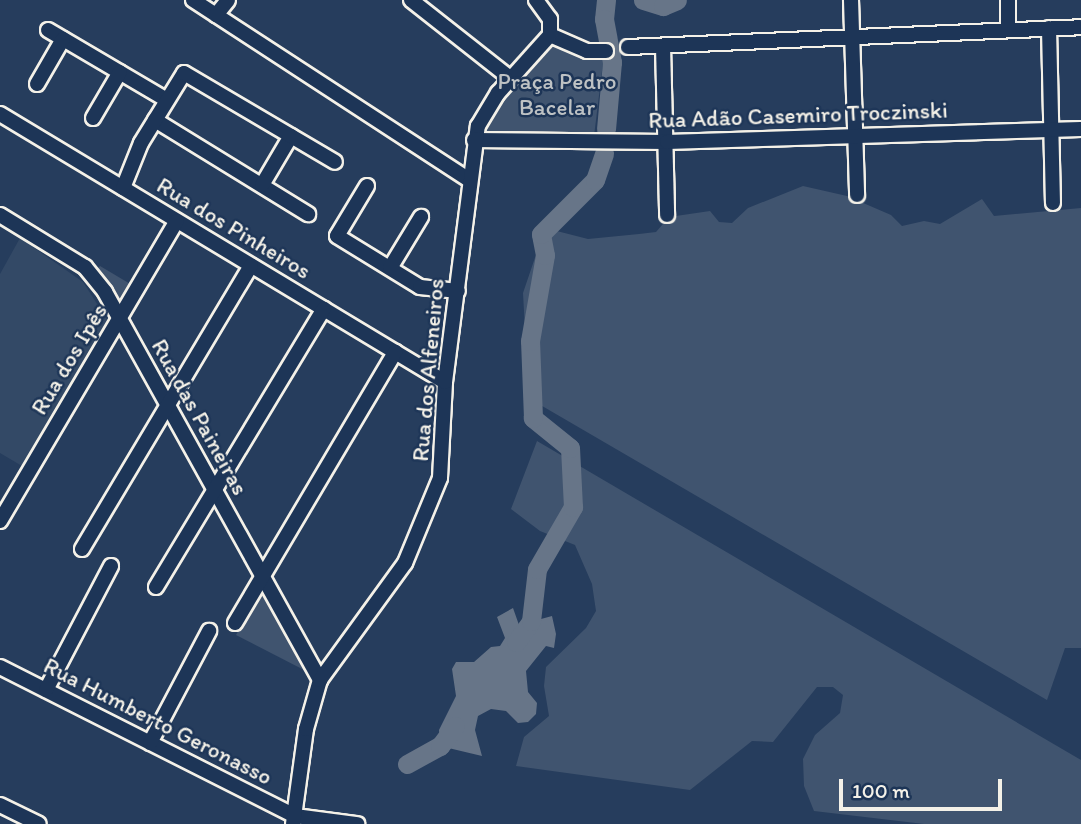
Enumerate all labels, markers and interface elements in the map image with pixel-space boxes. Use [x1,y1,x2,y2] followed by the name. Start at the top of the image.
[498,67,616,121] park label: Praça Pedro Bacelar
[649,96,947,134] street label: Rua Adão Casemiro Troczinski
[152,171,316,285] street label: Rua dos Pinheiros
[406,277,450,463] street label: Rua dos Alfeneiros
[25,298,113,420] street label: Rua dos Ipês
[146,334,254,500] street label: Rua das Paineiras
[39,651,277,791] street label: Rua Humberto Geronasso
[843,764,1006,808] scale bar
[852,778,910,803] text: 100 m

